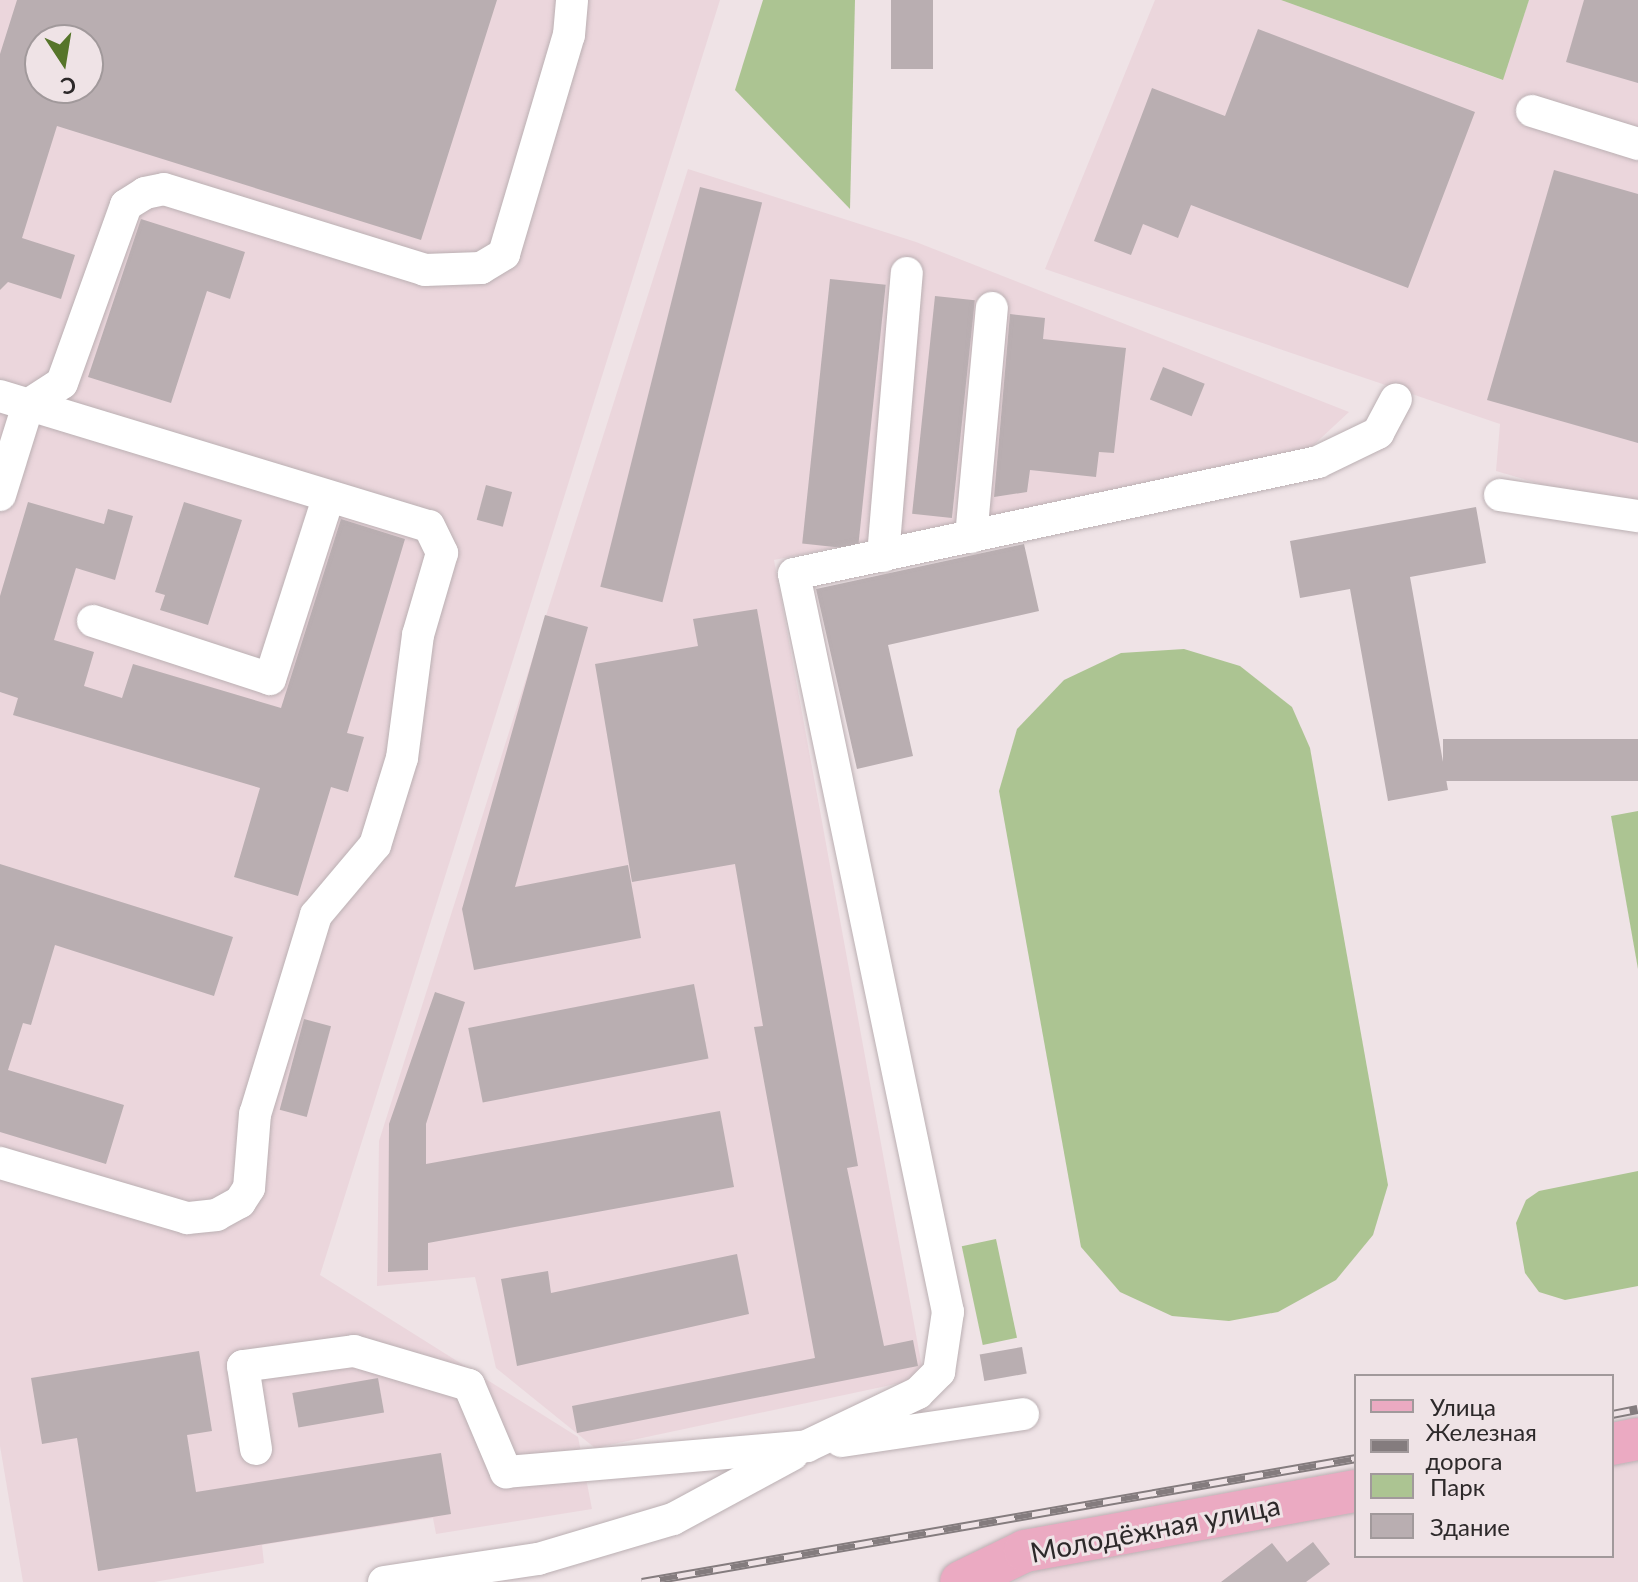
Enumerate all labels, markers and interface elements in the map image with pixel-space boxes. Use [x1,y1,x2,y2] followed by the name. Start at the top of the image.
[24,24,104,104] north arrow
[59,71,79,101] text: С
[1354,1374,1614,1558] legend
[1430,1392,1496,1421] text: Улица
[1425,1417,1537,1475] text: Железная дорога
[1430,1472,1485,1501] text: Парк
[1027,1487,1283,1569] street label: Молодёжная улица
[1430,1512,1510,1541] text: Здание

